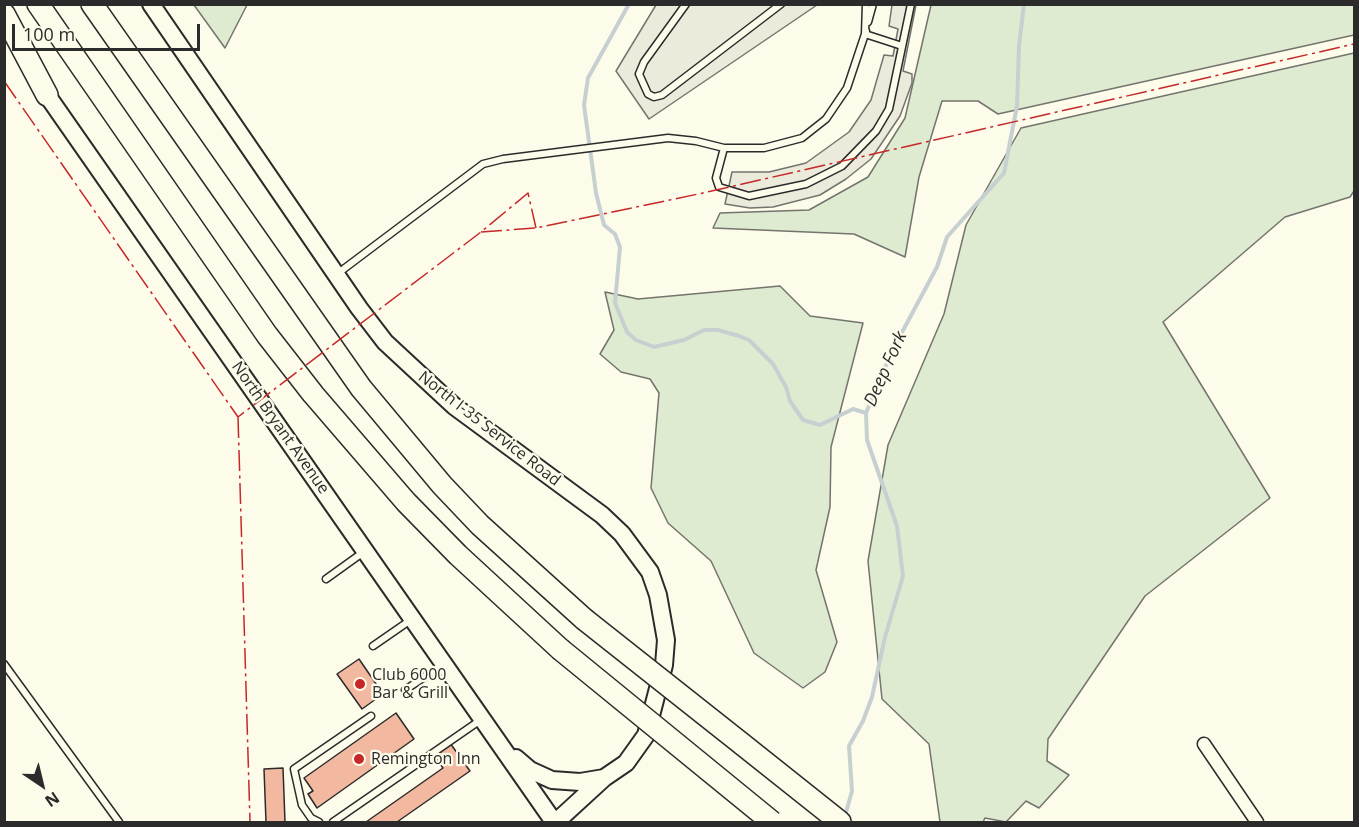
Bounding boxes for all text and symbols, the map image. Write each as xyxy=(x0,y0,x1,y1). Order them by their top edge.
scale bar xyxy=(15,12,202,50)
text: 100 m xyxy=(23,22,75,46)
water label: Deep Fork xyxy=(860,328,912,410)
street label: North Bryant Avenue xyxy=(227,358,333,498)
street label: North I-35 Service Road xyxy=(414,367,564,491)
place label: Club 6000 Bar & Grill xyxy=(372,665,448,703)
marker: Club 6000 Bar & Grill xyxy=(353,677,367,691)
place label: Remington Inn xyxy=(371,749,481,769)
marker: Remington Inn xyxy=(352,752,366,766)
north arrow xyxy=(12,755,72,815)
text: N xyxy=(41,787,64,812)

